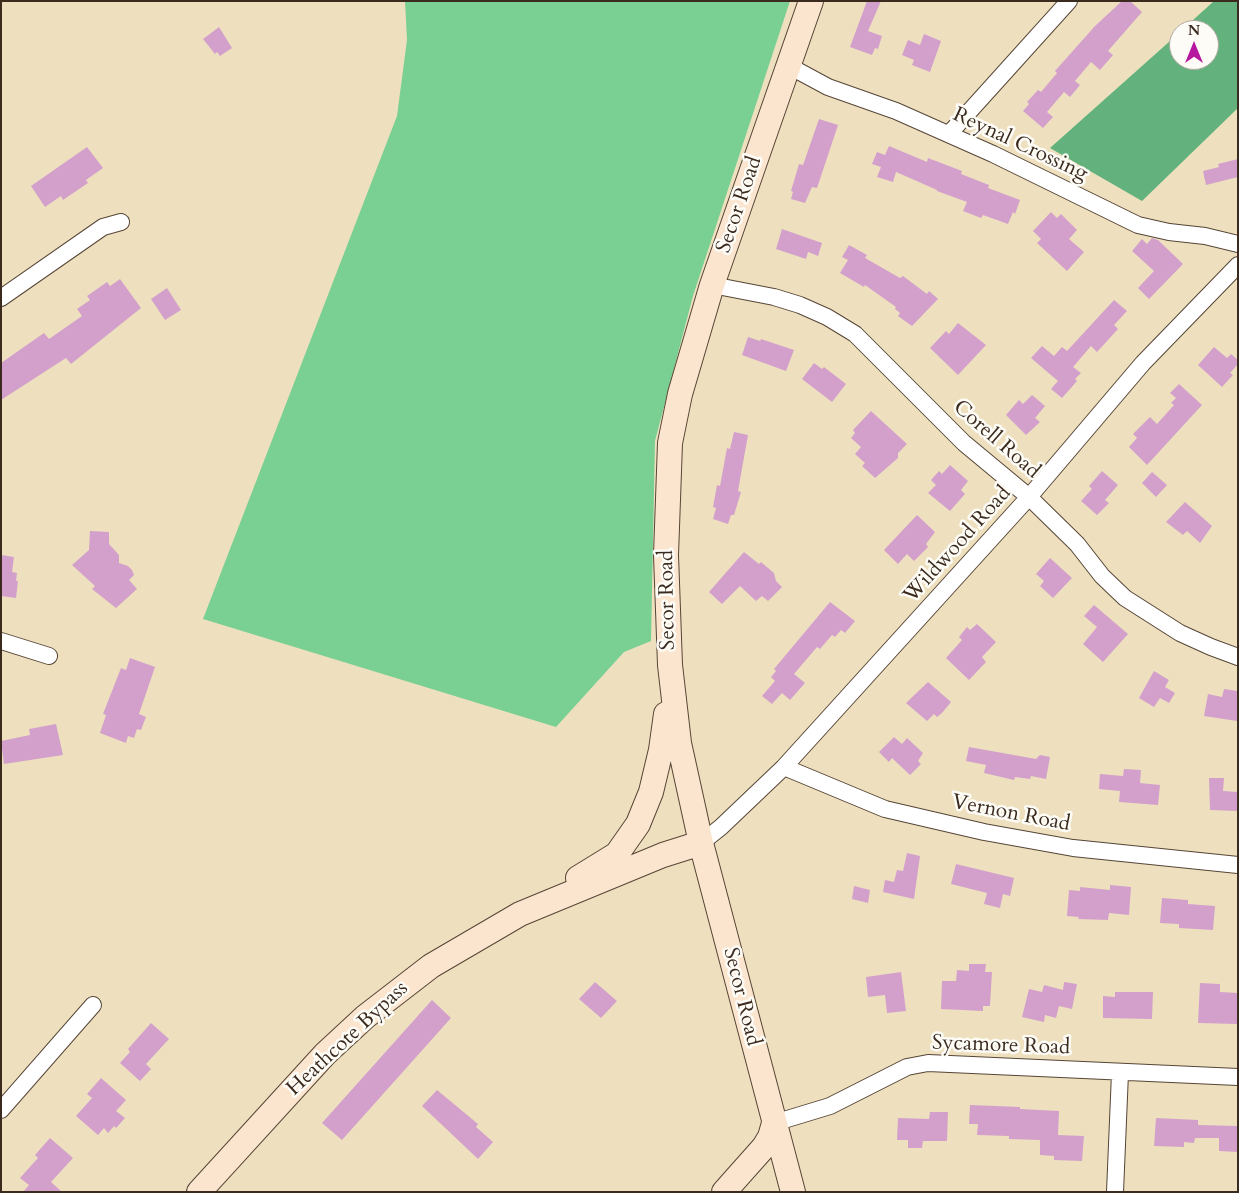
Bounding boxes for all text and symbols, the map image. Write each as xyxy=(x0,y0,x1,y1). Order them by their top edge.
north arrow xyxy=(1169,20,1219,70)
text: N xyxy=(1188,21,1200,40)
street label: Reynal Crossing xyxy=(949,103,1091,187)
street label: Secor Road xyxy=(712,153,768,257)
street label: Corell Road xyxy=(947,395,1045,485)
street label: Wildwood Road xyxy=(899,482,1017,608)
street label: Secor Road xyxy=(655,550,681,650)
street label: Vernon Road xyxy=(950,790,1072,838)
street label: Secor Road xyxy=(717,945,765,1049)
street label: Heathcote Bypass xyxy=(282,976,414,1102)
street label: Sycamore Road xyxy=(931,1031,1071,1061)

